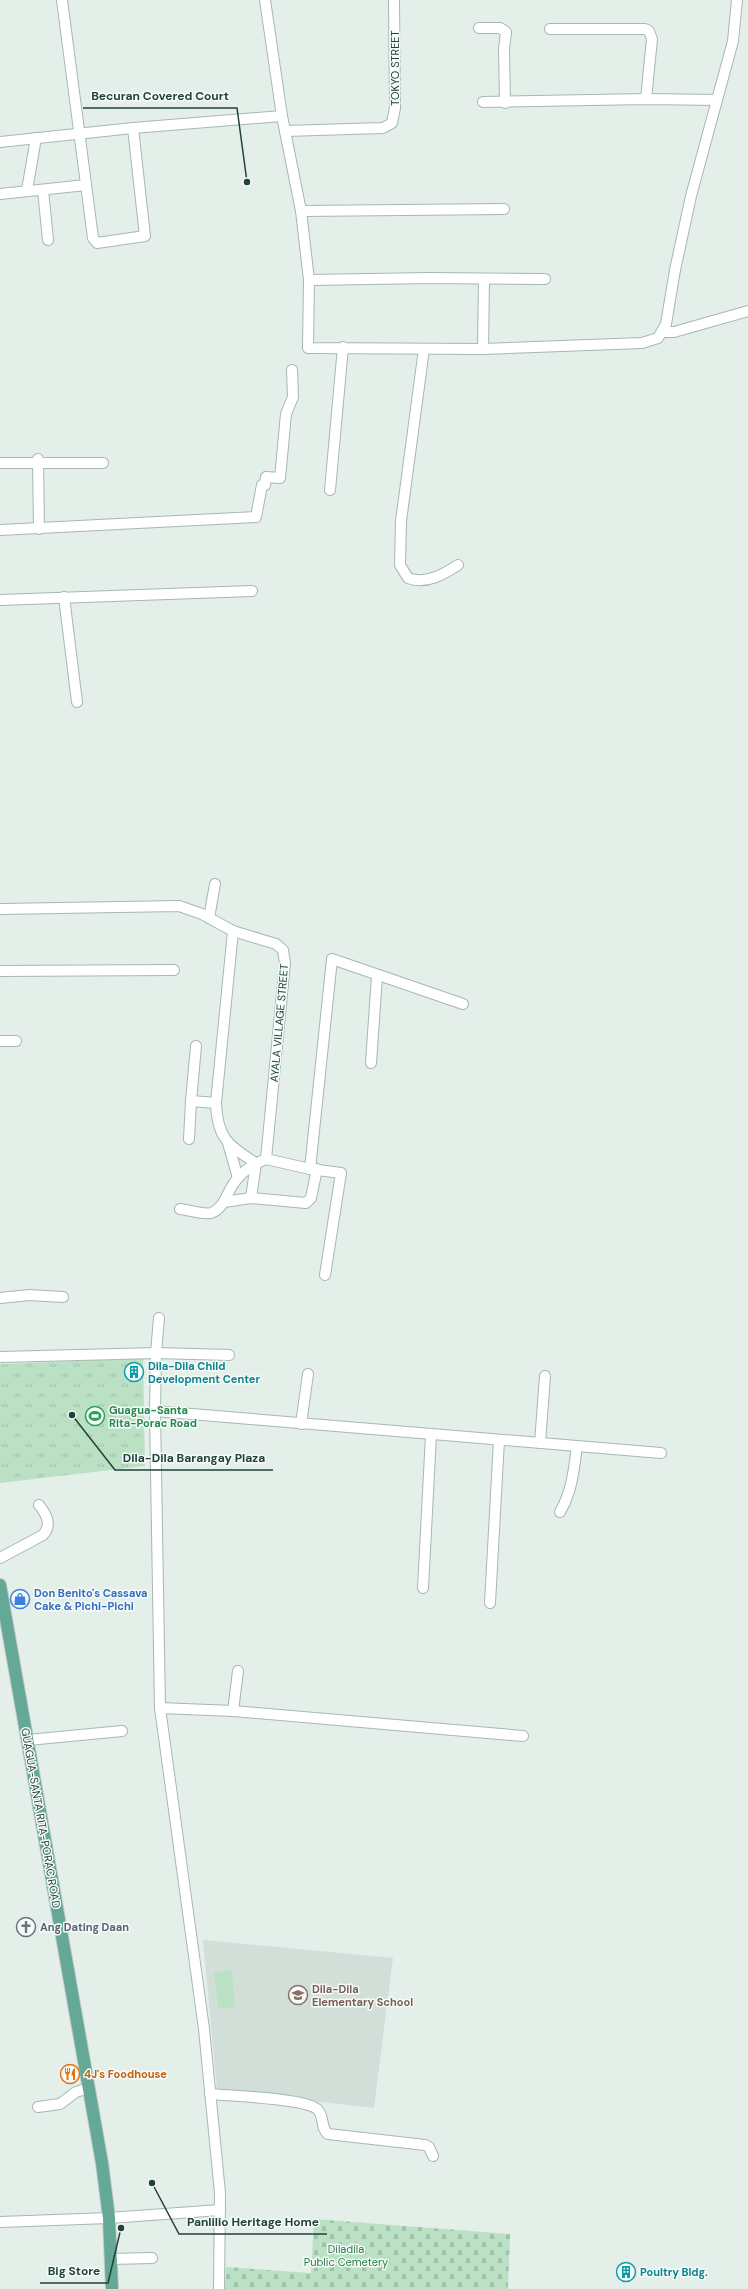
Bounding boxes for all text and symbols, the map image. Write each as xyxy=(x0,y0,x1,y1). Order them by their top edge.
street label: TOKYO STREET xyxy=(388,30,402,106)
callout: Becuran Covered Court xyxy=(83,84,237,108)
text: Becuran Covered Court xyxy=(91,88,229,104)
street label: AYALA VILLAGE STREET xyxy=(267,963,291,1083)
place label: Dila-Dila Child Development Center xyxy=(148,1359,260,1386)
building icon: Dila-Dila Child Development Center xyxy=(123,1361,145,1383)
place label: Guagua-Santa Rita-Porac Road xyxy=(109,1403,197,1430)
sports icon: Guagua-Santa Rita-Porac Road xyxy=(84,1405,106,1427)
callout: Dila-Dila Barangay Plaza xyxy=(115,1446,273,1470)
text: Dila-Dila Barangay Plaza xyxy=(123,1450,265,1466)
place label: Don Benito's Cassava Cake & Pichi-Pichi xyxy=(34,1586,148,1613)
shop icon: Don Benito's Cassava Cake & Pichi-Pichi xyxy=(9,1588,31,1610)
street label: GUAGUA-SANTA RITA-PORAC ROAD xyxy=(18,1727,64,1910)
church icon: Ang Dating Daan xyxy=(15,1916,37,1938)
place label: Ang Dating Daan xyxy=(40,1920,129,1934)
place label: Dila-Dila Elementary School xyxy=(312,1982,413,2009)
school or university icon: Dila-Dila Elementary School xyxy=(287,1984,309,2006)
restaurant icon: 4J's Foodhouse xyxy=(59,2063,81,2085)
place label: 4J's Foodhouse xyxy=(84,2067,167,2081)
callout: Panlilio Heritage Home xyxy=(179,2210,327,2234)
text: Panlilio Heritage Home xyxy=(187,2214,319,2230)
park label: Diladila Public Cemetery xyxy=(304,2242,388,2269)
callout: Big Store xyxy=(40,2259,108,2283)
building icon: Poultry Bldg. xyxy=(615,2261,637,2283)
text: Big Store xyxy=(48,2263,100,2279)
place label: Poultry Bldg. xyxy=(640,2265,708,2279)

